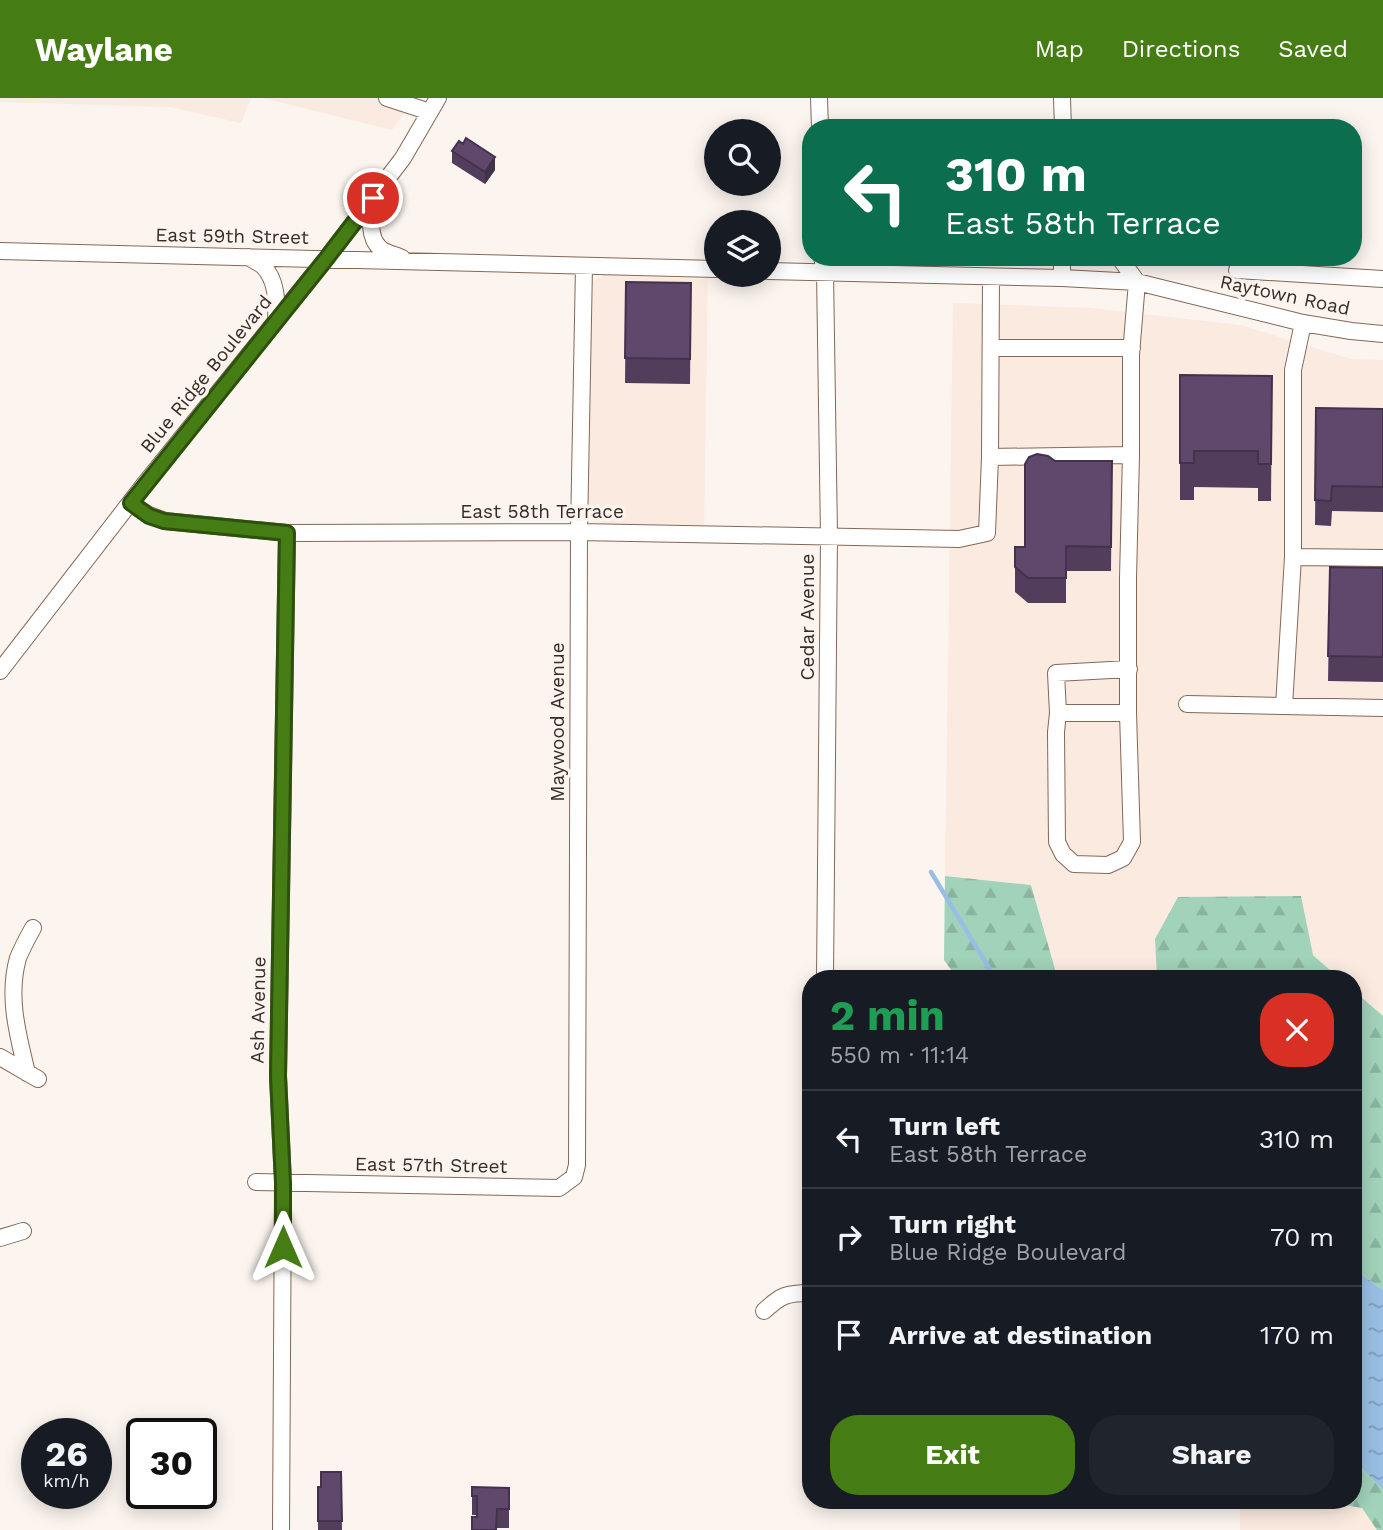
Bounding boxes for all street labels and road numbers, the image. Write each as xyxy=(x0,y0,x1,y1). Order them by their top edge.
street label: East 59th Street xyxy=(155,223,309,249)
street label: Raytown Road xyxy=(1218,270,1352,320)
street label: Blue Ridge Boulevard xyxy=(135,291,277,457)
street label: East 58th Terrace xyxy=(460,500,624,523)
street label: Cedar Avenue xyxy=(796,554,819,680)
street label: Maywood Avenue xyxy=(546,642,569,802)
street label: Ash Avenue xyxy=(246,956,270,1064)
street label: East 57th Street xyxy=(355,1152,507,1178)

